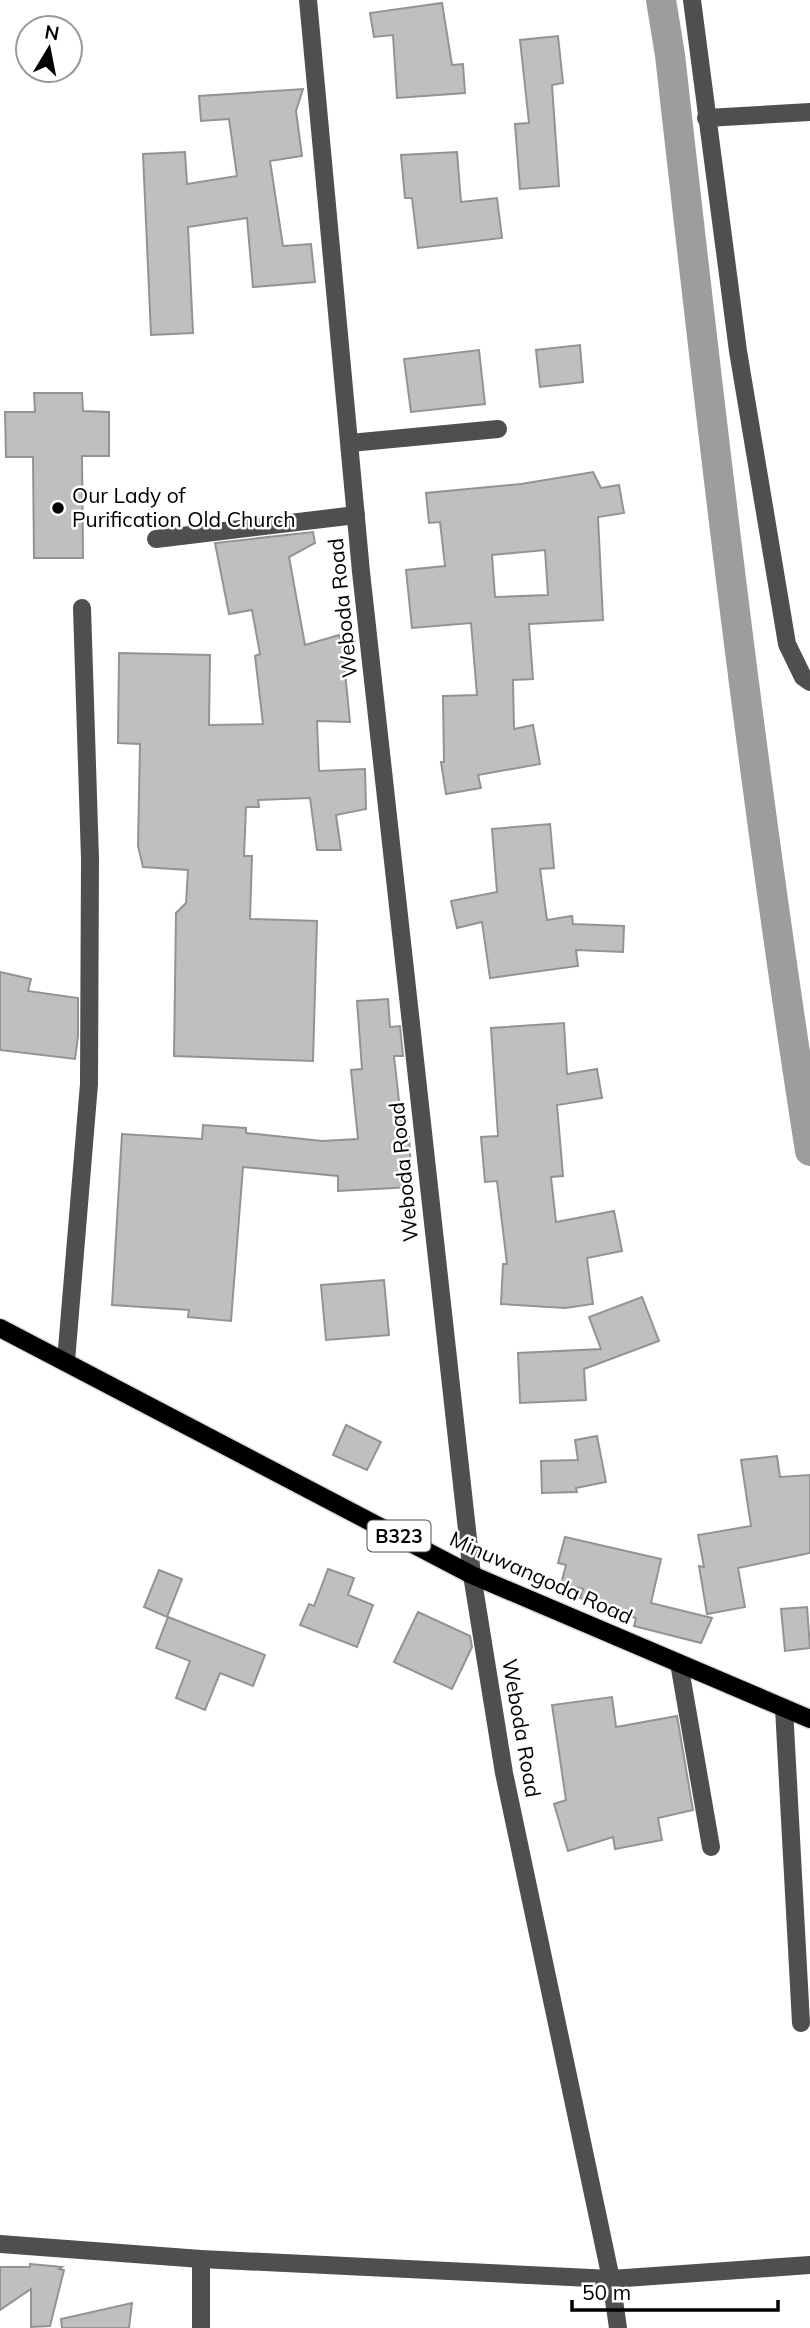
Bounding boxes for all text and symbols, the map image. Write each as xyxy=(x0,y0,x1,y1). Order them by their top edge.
north arrow xyxy=(14,14,84,84)
text: N xyxy=(43,19,61,45)
place label: Our Lady of Purification Old Church xyxy=(72,482,296,532)
marker: Our Lady of Purification Old Church xyxy=(50,500,66,516)
street label: Weboda Road xyxy=(322,537,362,679)
street label: Weboda Road xyxy=(383,1101,423,1243)
road number: B323 xyxy=(368,1520,430,1552)
street label: Minuwangoda Road xyxy=(446,1525,637,1629)
street label: Weboda Road xyxy=(497,1656,547,1799)
scale bar xyxy=(572,2268,778,2312)
text: 50 m xyxy=(582,2279,631,2305)

